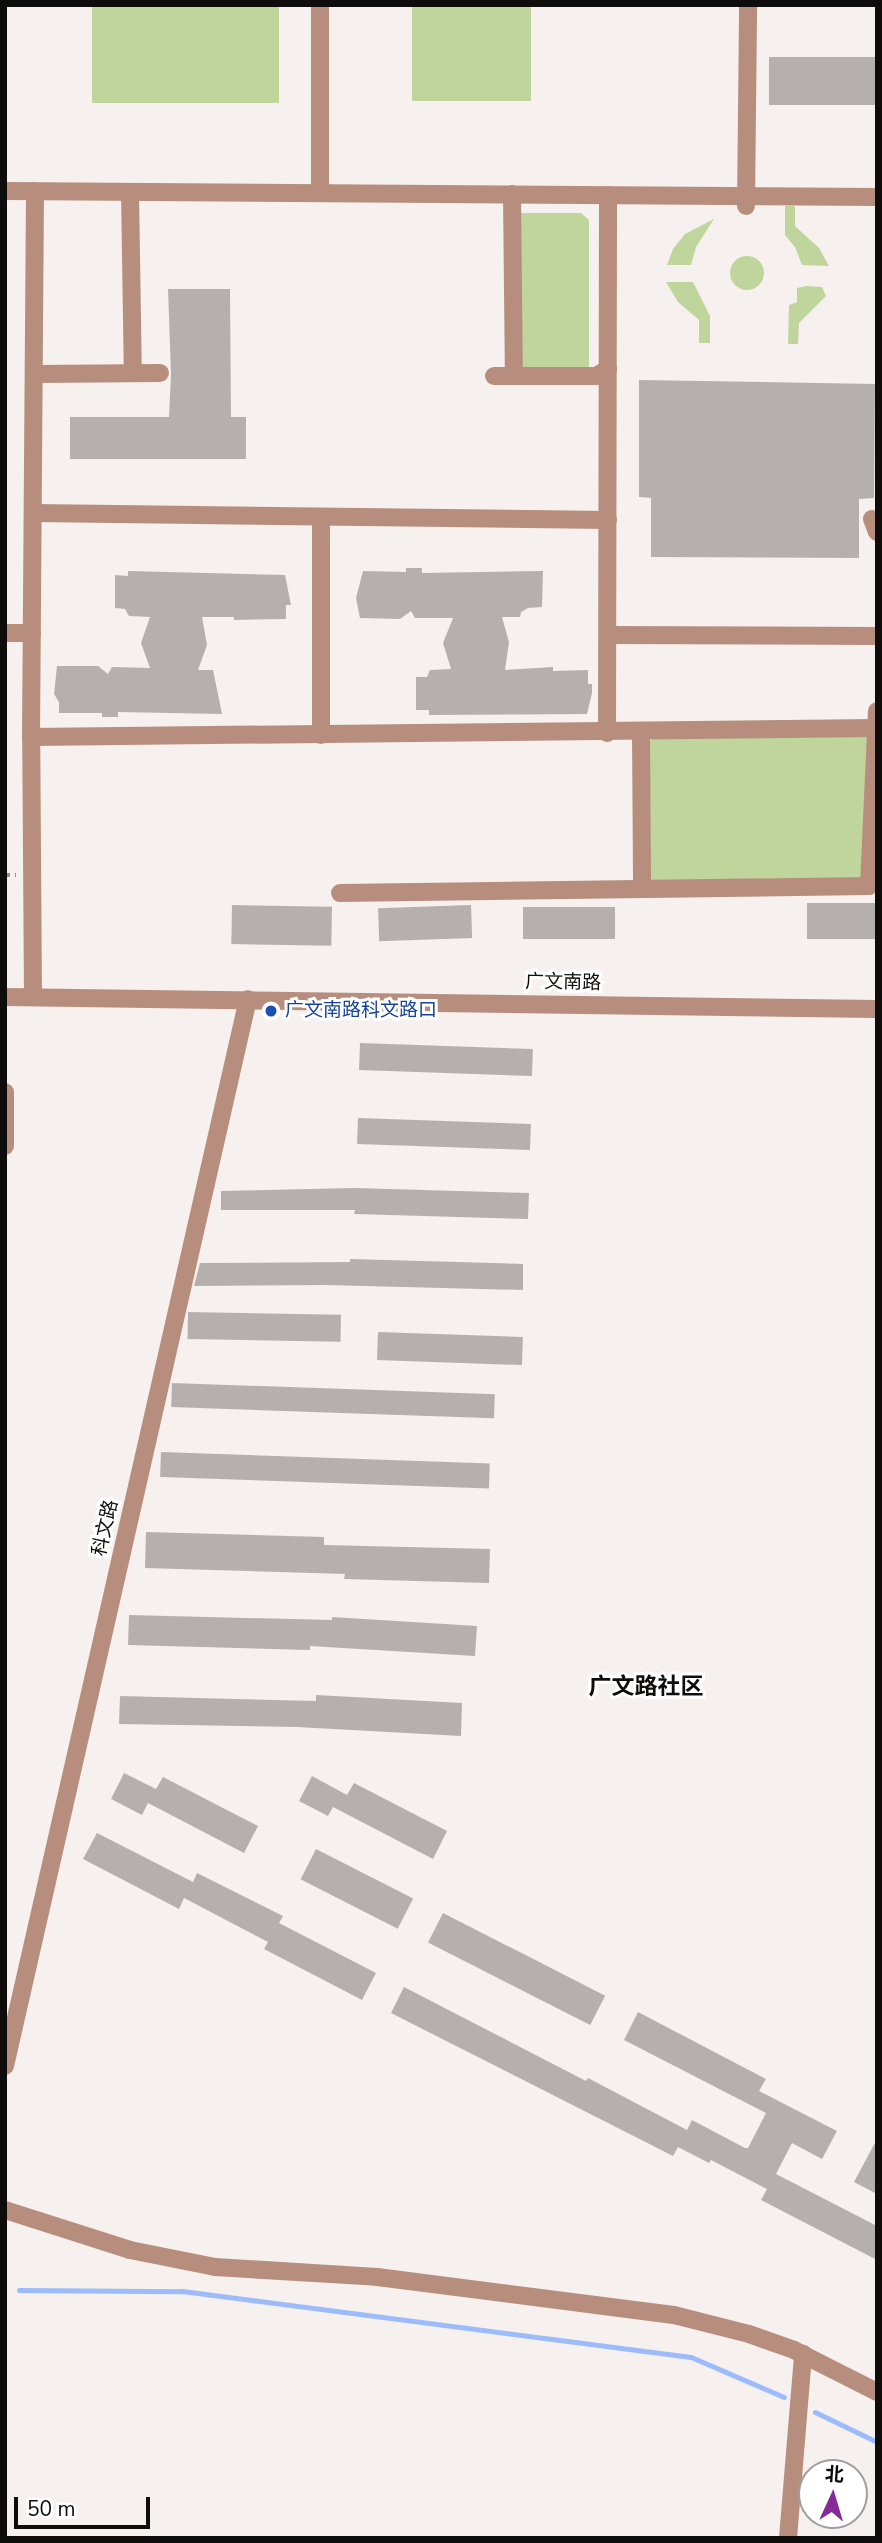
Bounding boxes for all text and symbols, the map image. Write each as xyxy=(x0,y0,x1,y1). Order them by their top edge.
street label: 广文南路 xyxy=(525,971,601,995)
place label: 广文南路科文路口 xyxy=(285,1000,437,1022)
marker: 广文南路科文路口 xyxy=(263,1003,279,1019)
street label: 科文路 xyxy=(88,1498,124,1558)
district label: 广文路社区 xyxy=(589,1673,703,1701)
north arrow xyxy=(798,2459,868,2529)
text: 北 xyxy=(824,2461,845,2489)
scale bar xyxy=(18,2484,154,2528)
text: 50 m xyxy=(27,2495,76,2523)

